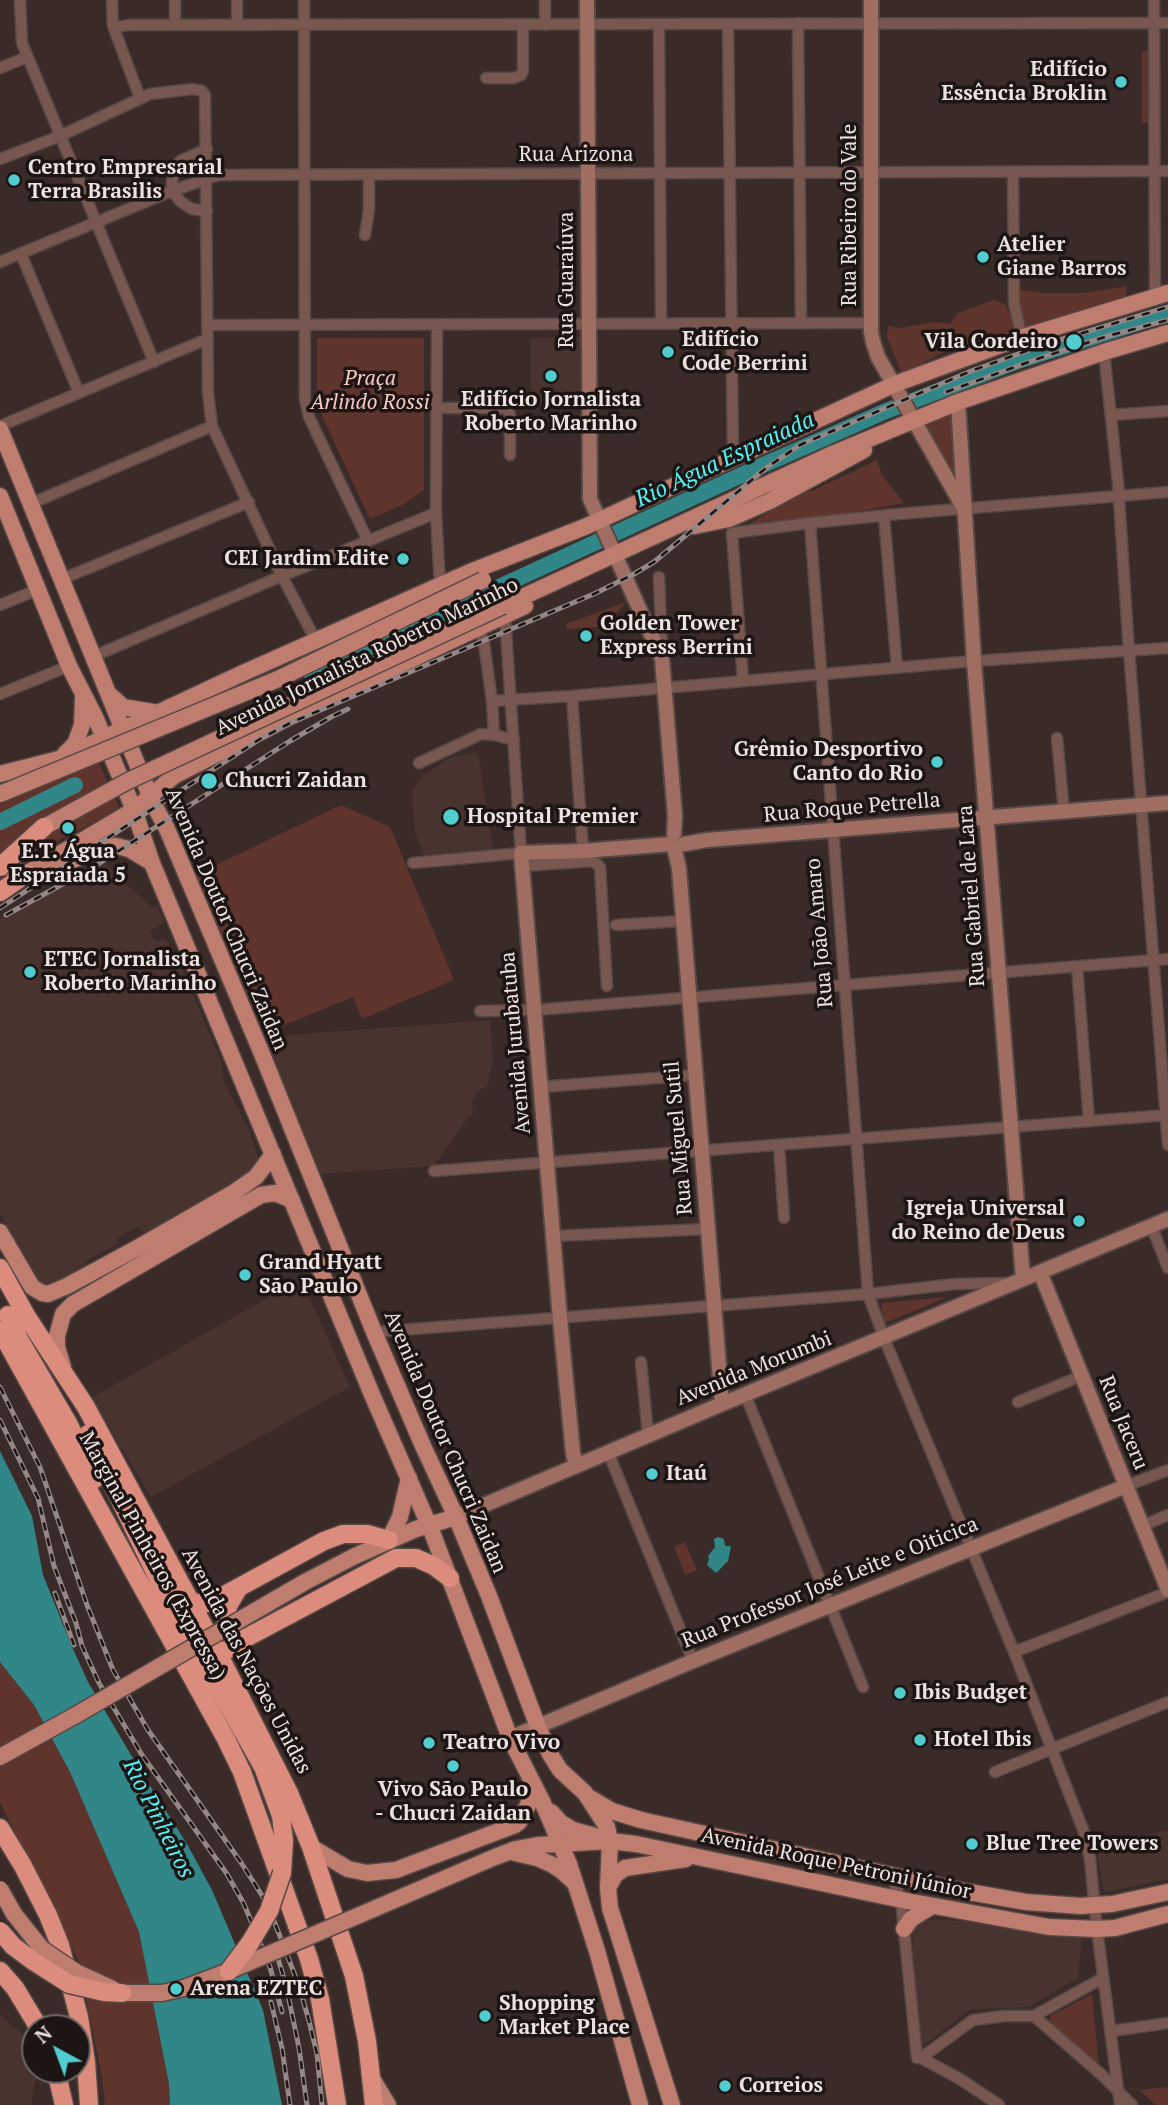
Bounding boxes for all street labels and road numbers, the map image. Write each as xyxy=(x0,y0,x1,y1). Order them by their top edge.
street label: Rua Ribeiro do Vale xyxy=(837,124,863,306)
street label: Rua Arizona xyxy=(519,142,633,168)
street label: Rua Guaraíuva xyxy=(554,212,580,348)
street label: Avenida Jornalista Roberto Marinho xyxy=(211,573,523,741)
street label: Avenida Doutor Chucri Zaidan xyxy=(159,784,293,1054)
street label: Rua Roque Petrella xyxy=(763,788,941,828)
street label: Rua Gabriel de Lara xyxy=(953,804,991,988)
street label: Rua João Amaro xyxy=(801,857,839,1009)
street label: Avenida Jurubatuba xyxy=(495,951,537,1135)
street label: Rua Miguel Sutil xyxy=(660,1060,698,1216)
street label: Avenida Doutor Chucri Zaidan xyxy=(378,1307,512,1577)
street label: Avenida Morumbi xyxy=(672,1326,836,1412)
street label: Rua Jaceru xyxy=(1093,1372,1153,1474)
street label: Marginal Pinheiros (Expressa) xyxy=(73,1427,231,1685)
street label: Rua Professor José Leite e Oiticica xyxy=(678,1512,982,1654)
street label: Avenida das Nações Unidas xyxy=(176,1544,316,1778)
street label: Avenida Roque Petroni Júnior xyxy=(699,1823,973,1905)

